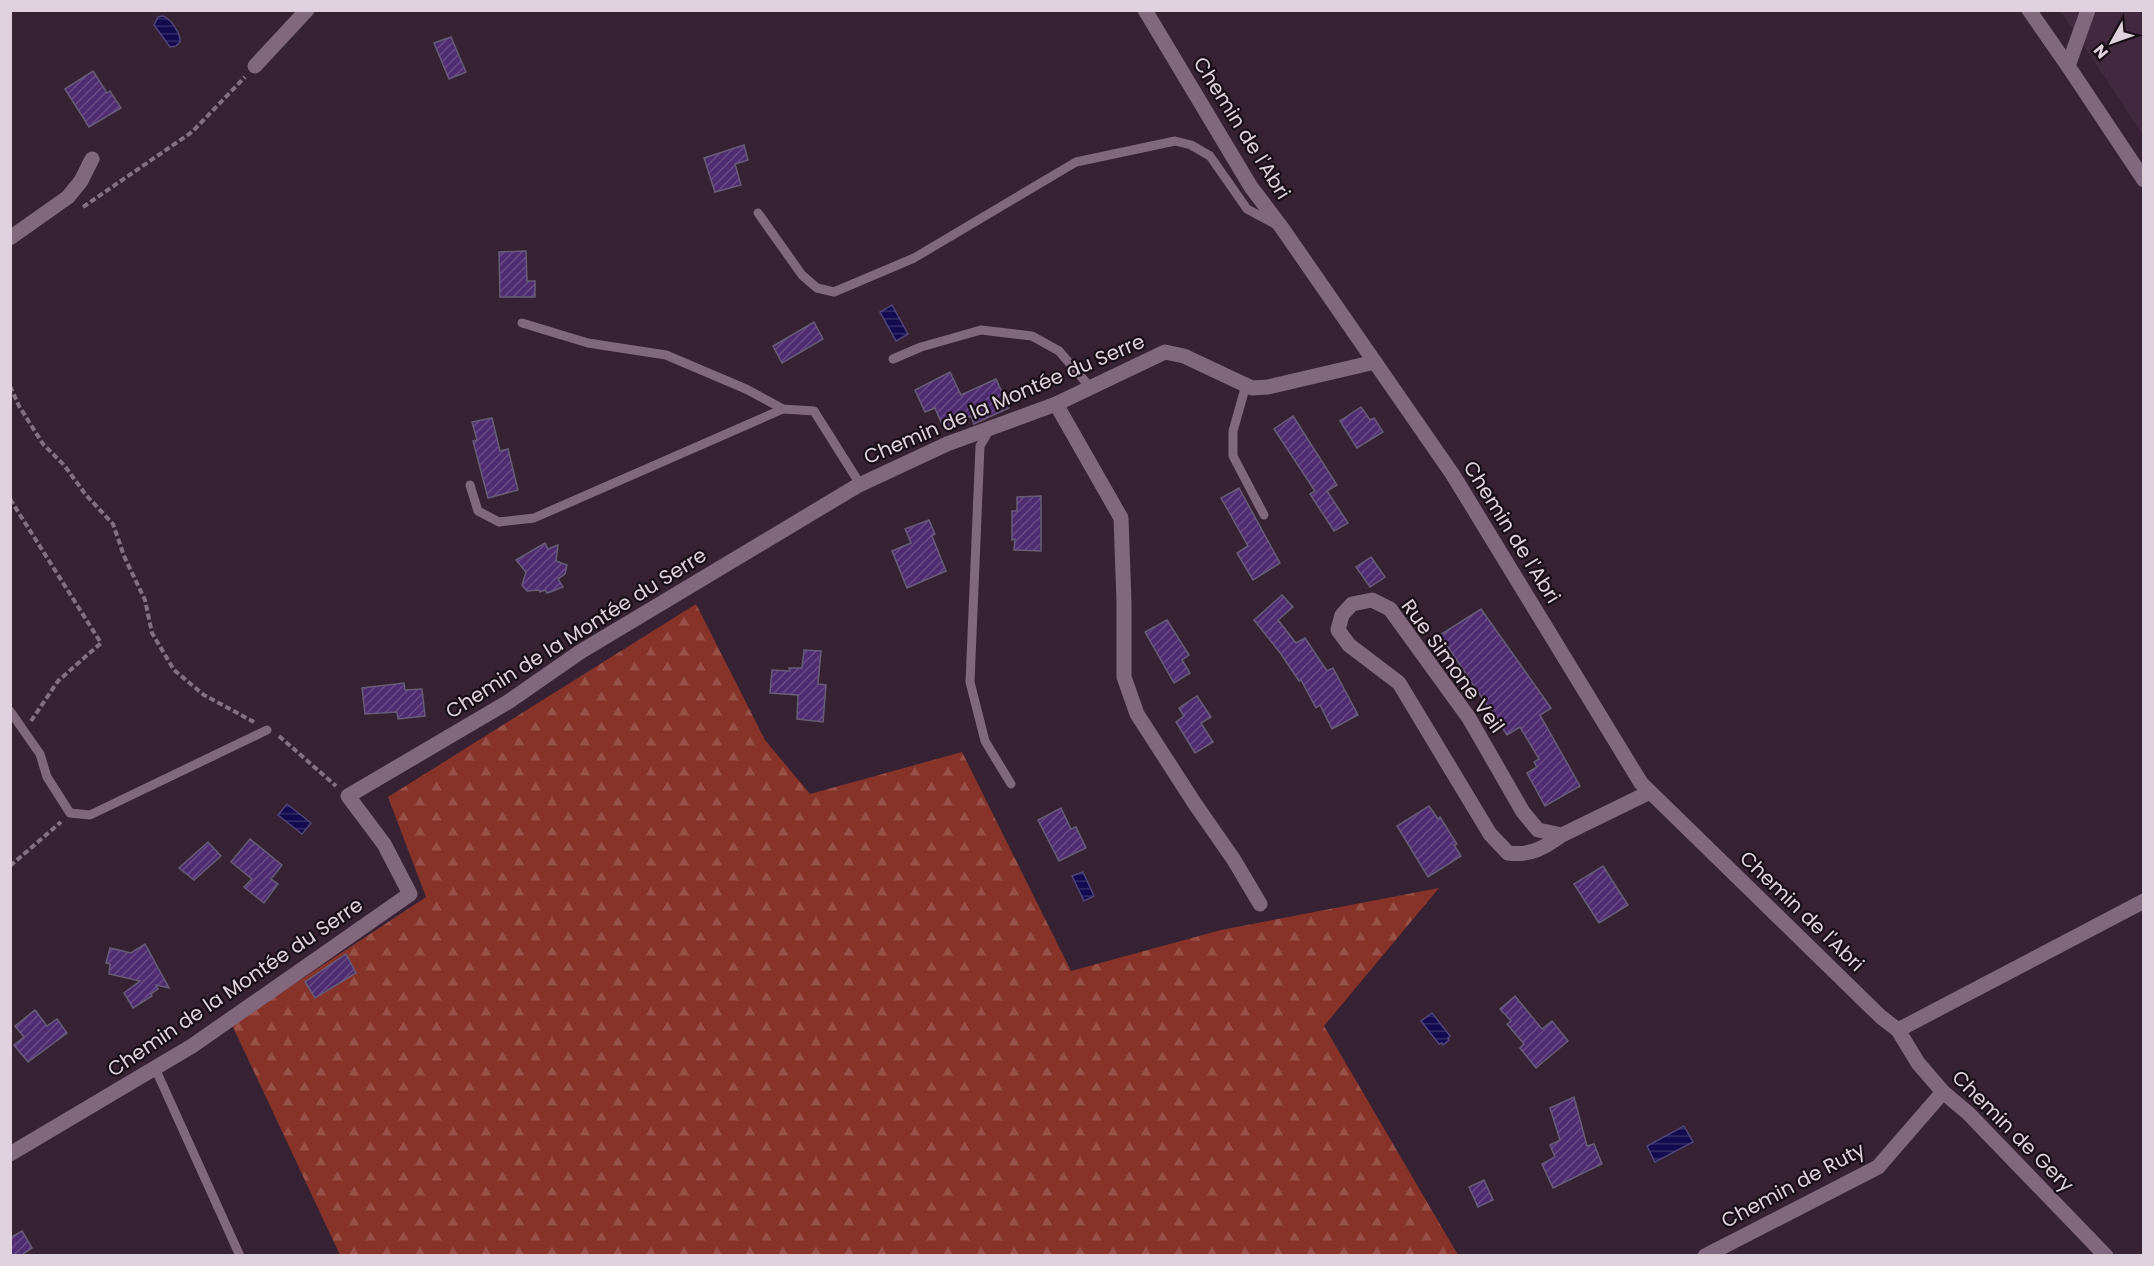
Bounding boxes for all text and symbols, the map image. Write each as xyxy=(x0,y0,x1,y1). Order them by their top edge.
north arrow xyxy=(2082,12,2142,72)
text: N xyxy=(2088,39,2114,63)
street label: Chemin de l'Abri xyxy=(1187,51,1297,205)
street label: Chemin de la Montée du Serre xyxy=(859,327,1149,471)
street label: Chemin de l'Abri xyxy=(1457,455,1567,609)
street label: Chemin de la Montée du Serre xyxy=(440,541,712,725)
street label: Rue Simone Veil xyxy=(1395,593,1511,739)
street label: Chemin de l'Abri xyxy=(1734,844,1870,978)
street label: Chemin de la Montée du Serre xyxy=(102,891,368,1083)
street label: Chemin de Gery xyxy=(1946,1064,2080,1198)
street label: Chemin de Ruty xyxy=(1716,1135,1870,1235)

